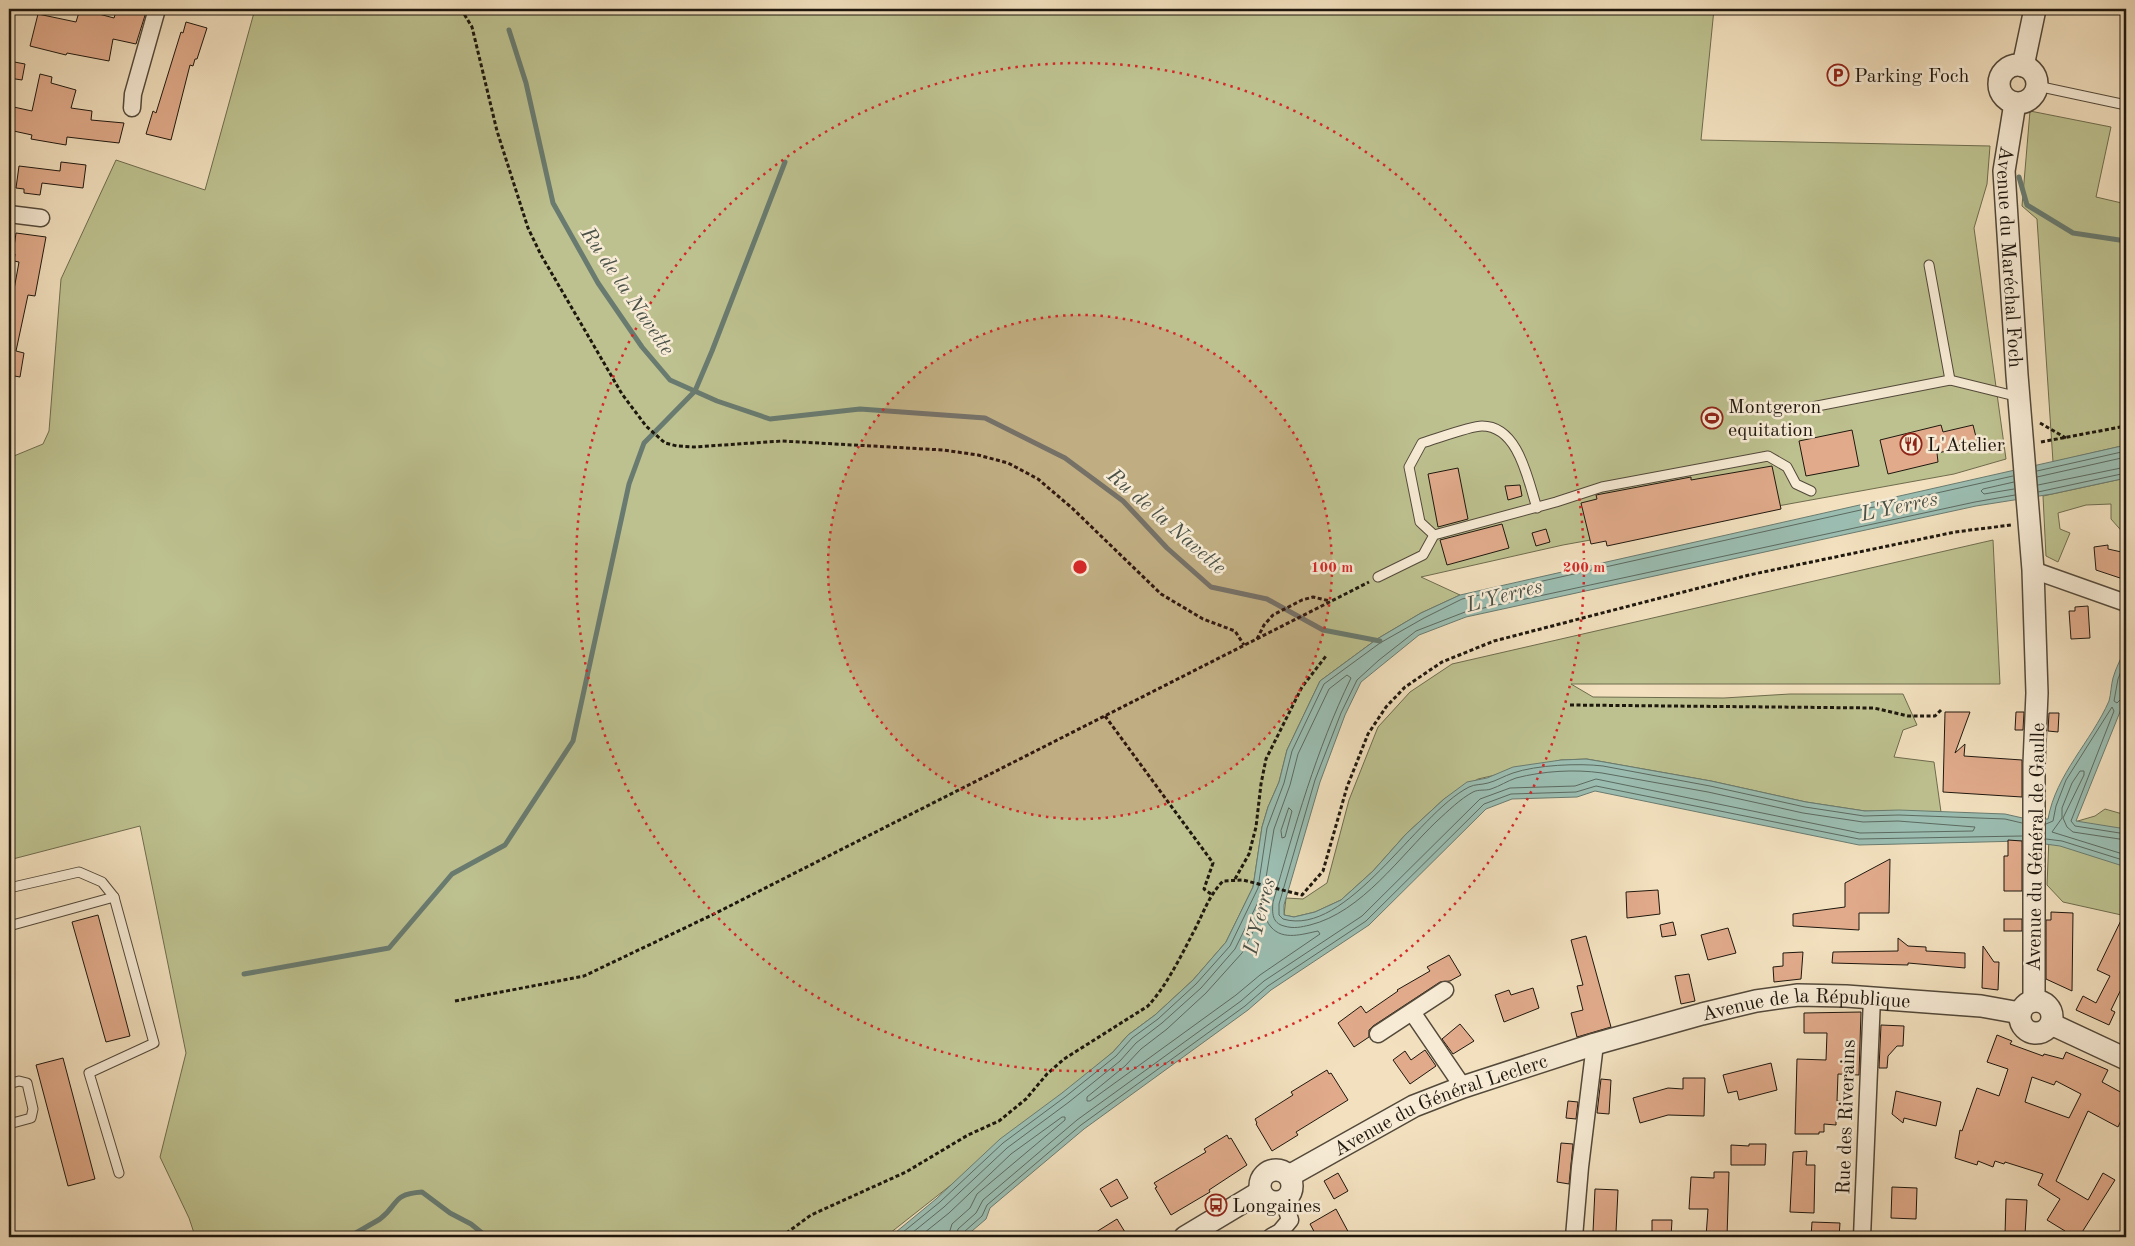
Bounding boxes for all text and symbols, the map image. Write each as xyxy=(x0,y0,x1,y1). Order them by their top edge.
parking icon: Parking Foch xyxy=(1826,63,1850,87)
place label: Parking Foch xyxy=(1854,67,1970,87)
street label: Avenue du Maréchal Foch xyxy=(1992,144,2025,369)
water label: Ru de la Navette xyxy=(576,223,677,360)
place label: Montgeron equitation xyxy=(1728,398,1822,441)
sports icon: Montgeron equitation xyxy=(1700,406,1724,430)
restaurant icon: L'Atelier xyxy=(1899,432,1923,456)
place label: L'Atelier xyxy=(1927,436,2005,456)
water label: Ru de la Navette xyxy=(1102,464,1229,579)
water label: L'Yerres xyxy=(1858,489,1940,526)
centre of rings xyxy=(1071,558,1089,576)
text: 100 m xyxy=(1311,561,1353,576)
text: 200 m xyxy=(1563,561,1605,576)
water label: L'Yerres xyxy=(1463,576,1545,617)
street label: Avenue du Général de Gaulle xyxy=(2025,723,2049,972)
water label: L'Yerres xyxy=(1241,876,1280,958)
street label: Avenue de la République xyxy=(1700,987,1911,1026)
street label: Rue des Riverains xyxy=(1834,1039,1860,1195)
street label: Avenue du Général Leclerc xyxy=(1331,1052,1551,1161)
bus stop icon: Longaines xyxy=(1204,1193,1228,1217)
place label: Longaines xyxy=(1232,1197,1321,1217)

